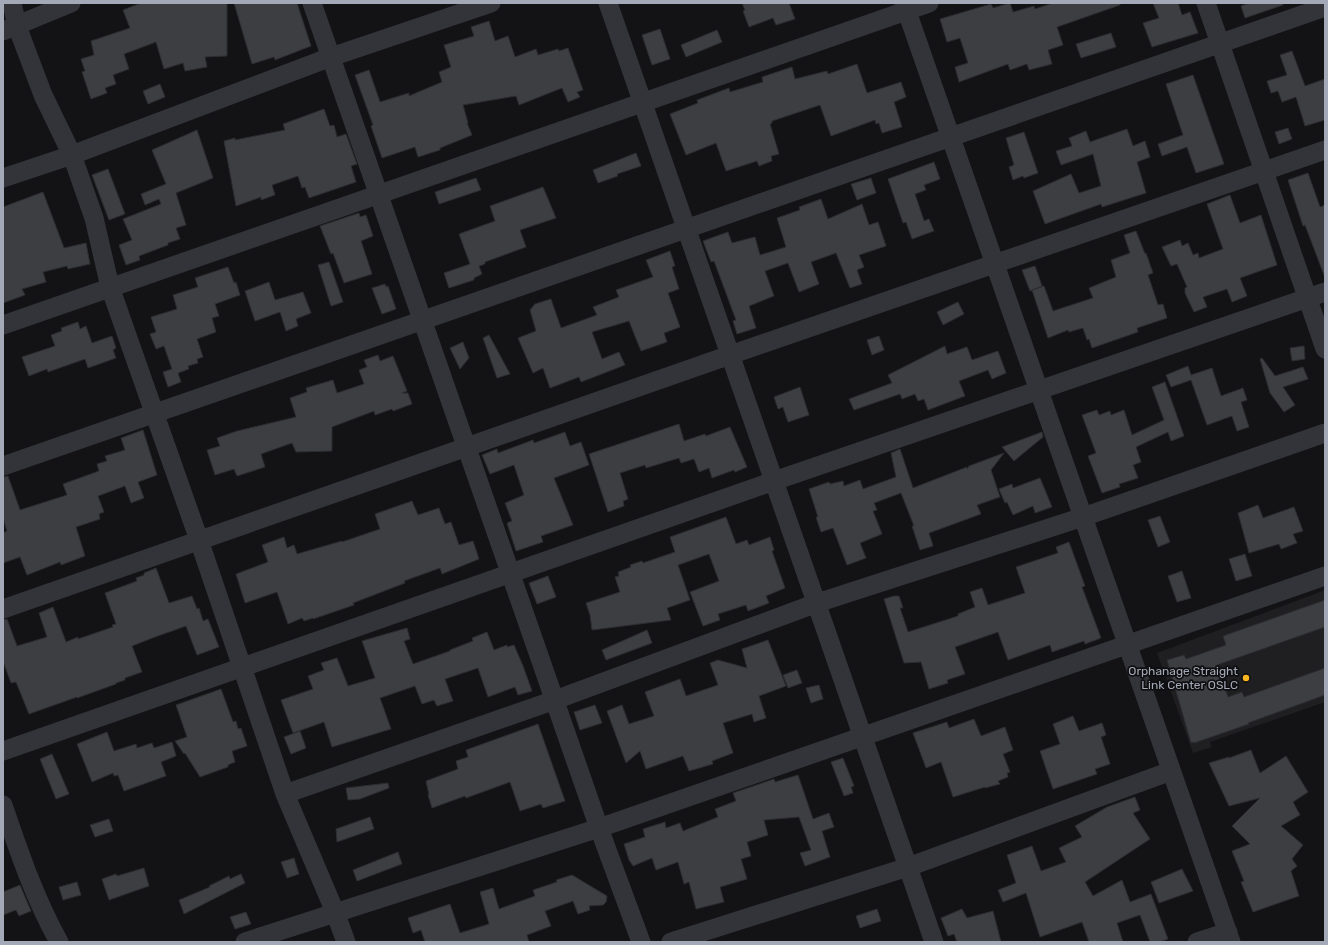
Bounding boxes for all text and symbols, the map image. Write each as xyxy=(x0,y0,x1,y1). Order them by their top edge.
place label: Orphanage Straight Link Center OSLC xyxy=(1128,664,1238,692)
marker: Orphanage Straight Link Center OSLC xyxy=(1241,673,1251,683)

